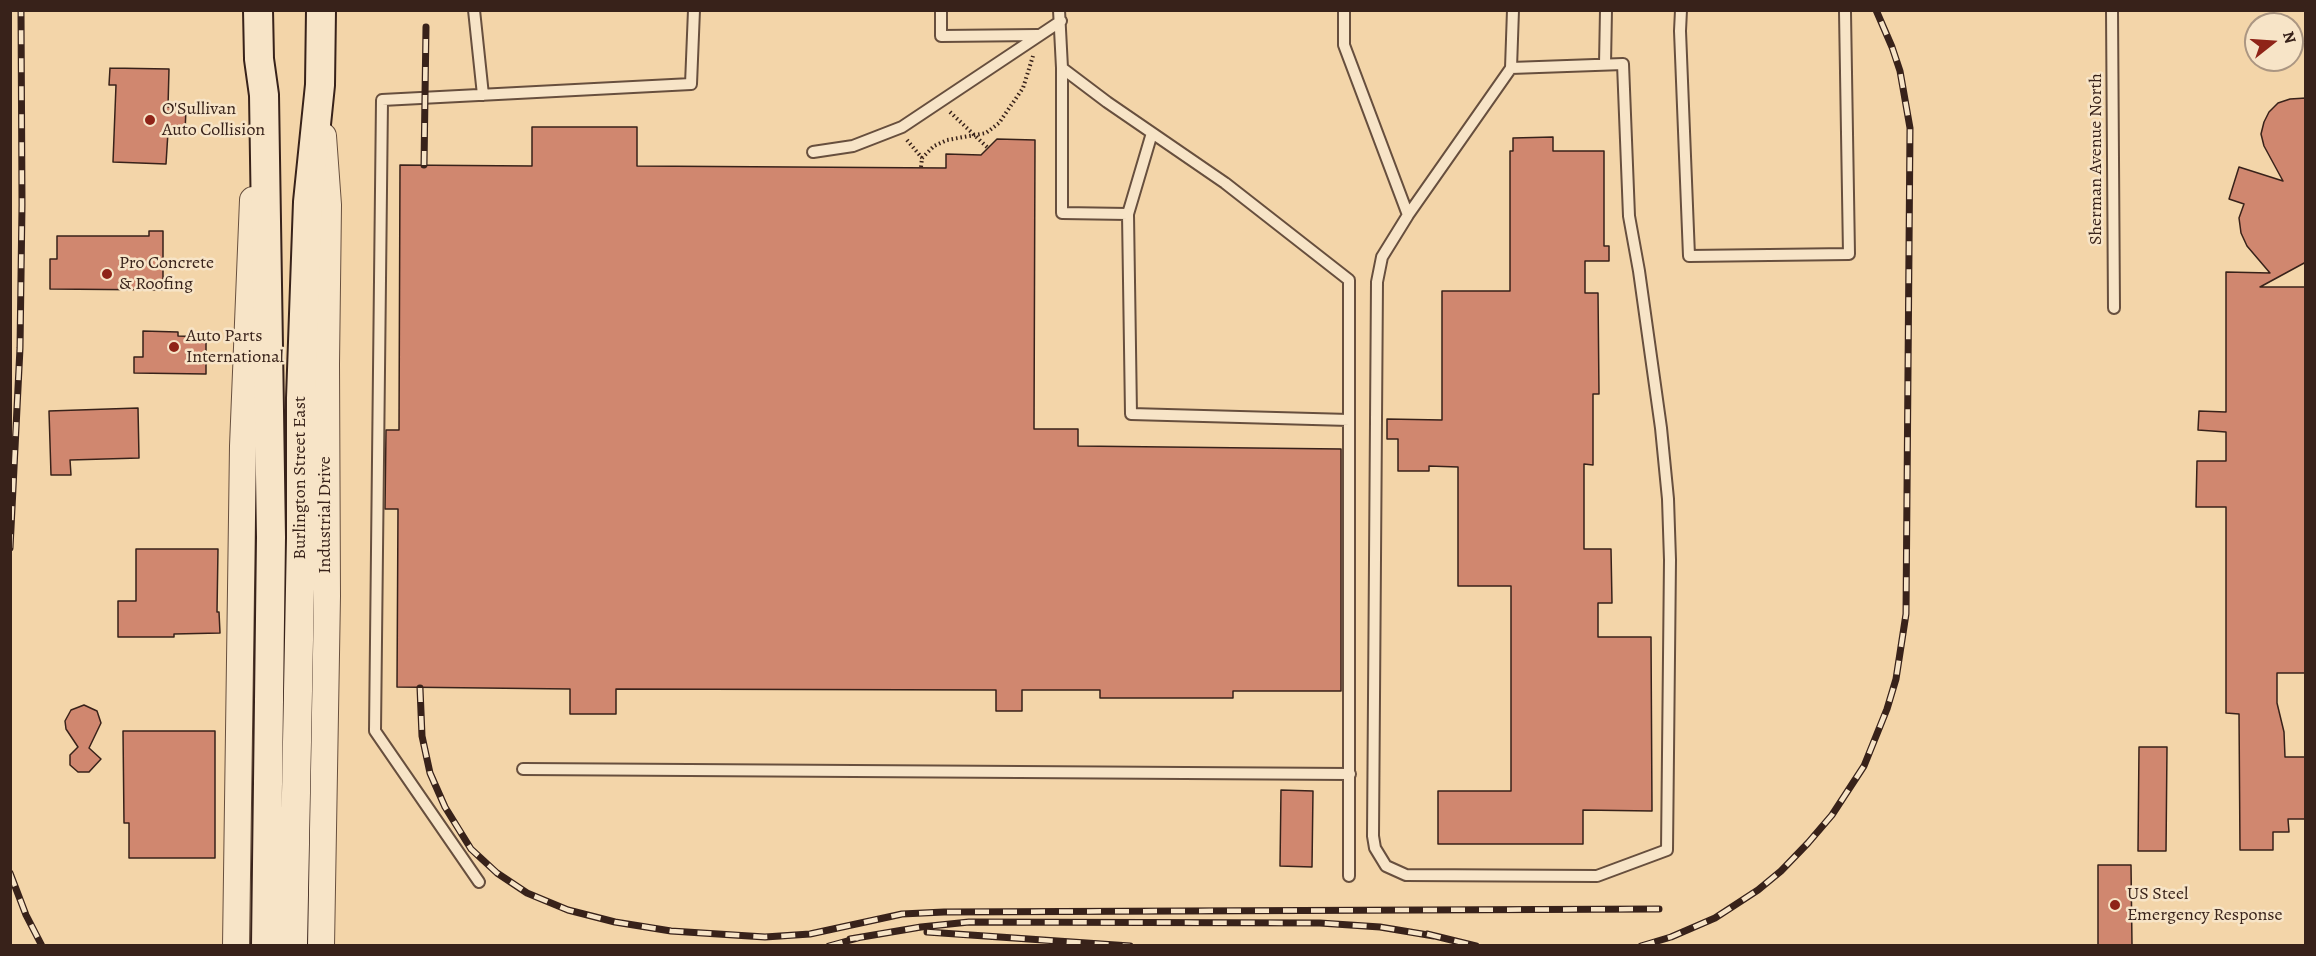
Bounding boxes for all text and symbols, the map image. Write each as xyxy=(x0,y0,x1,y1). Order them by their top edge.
north arrow xyxy=(2244,12,2304,72)
text: N xyxy=(2277,29,2302,46)
street label: Sherman Avenue North xyxy=(2086,73,2108,245)
place label: O'Sullivan Auto Collision xyxy=(162,99,265,142)
marker: O'Sullivan Auto Collision xyxy=(143,113,157,127)
place label: Pro Concrete & Roofing xyxy=(119,253,214,296)
marker: Pro Concrete & Roofing xyxy=(100,267,114,281)
place label: Auto Parts International xyxy=(186,326,284,368)
marker: Auto Parts International xyxy=(167,340,181,354)
street label: Burlington Street East xyxy=(290,396,312,560)
street label: Industrial Drive xyxy=(315,456,337,574)
place label: US Steel Emergency Response xyxy=(2127,884,2283,926)
marker: US Steel Emergency Response xyxy=(2108,898,2122,912)

